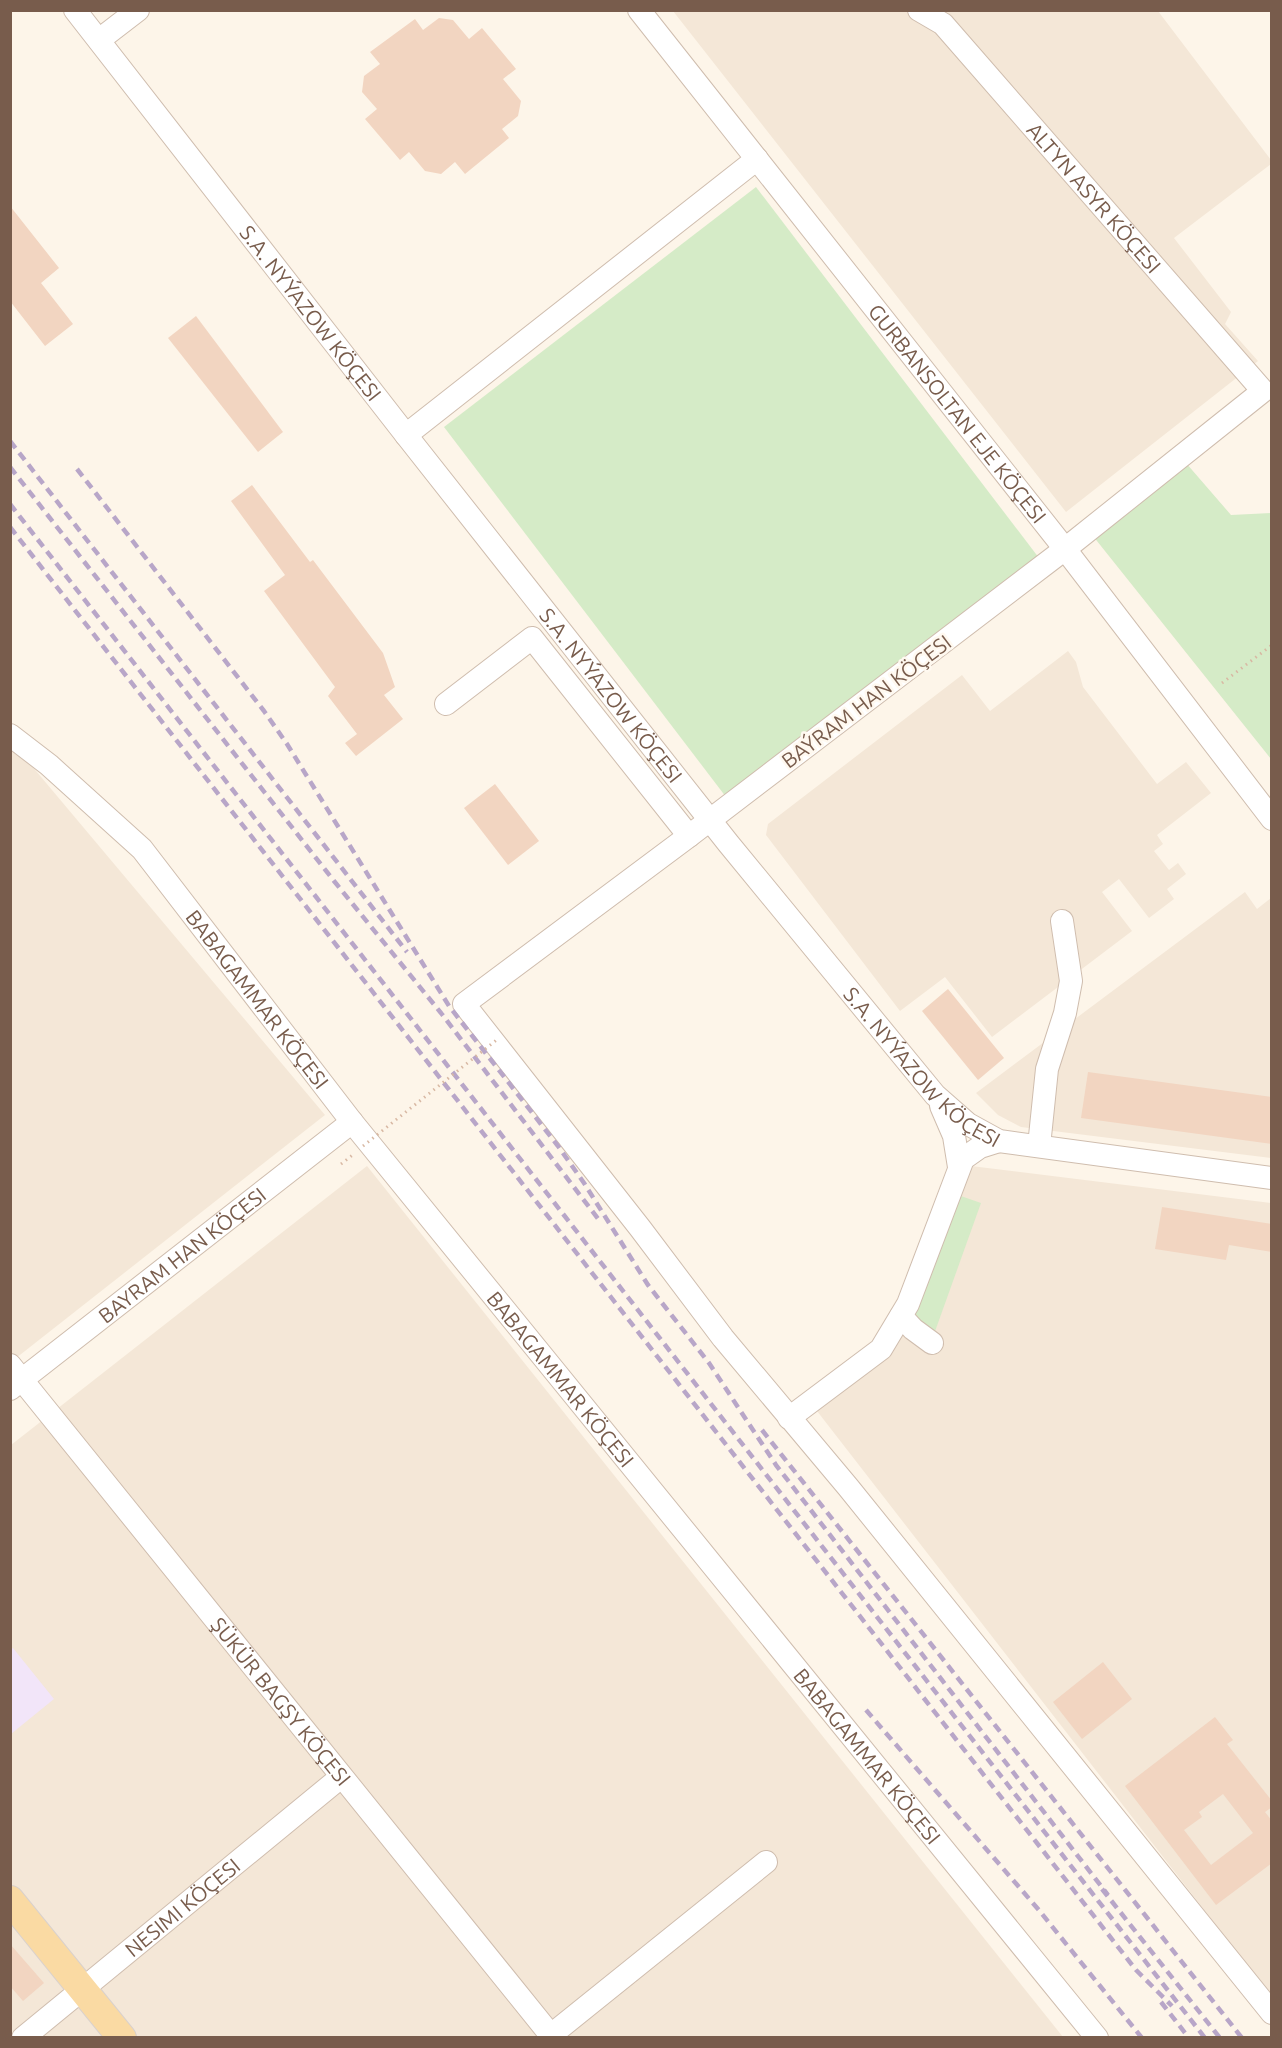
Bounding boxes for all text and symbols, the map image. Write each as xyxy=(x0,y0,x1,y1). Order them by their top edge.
street label: ALTYN ASYR KÖÇESI xyxy=(1022,118,1166,277)
street label: S.A. NYÝAZOW KÖÇESI xyxy=(235,221,387,405)
street label: GURBANSOLTAN EJE KÖÇESI xyxy=(864,299,1051,527)
street label: S.A. NYÝAZOW KÖÇESI xyxy=(535,603,687,787)
street label: BAÝRAM HAN KÖÇESI xyxy=(777,630,955,772)
street label: BABAGAMMAR KÖÇESI xyxy=(181,905,334,1093)
street label: S.A. NYÝAZOW KÖÇESI xyxy=(839,982,1005,1151)
street label: BAYRAM HAN KÖÇESI xyxy=(93,1182,270,1328)
street label: BABAGAMMAR KÖÇESI xyxy=(482,1286,639,1471)
street label: ŞÜKÜR BAGŞY KÖÇESI xyxy=(206,1612,356,1790)
street label: BABAGAMMAR KÖÇESI xyxy=(789,1663,946,1848)
street label: NESIMI KÖÇESI xyxy=(120,1853,244,1961)

